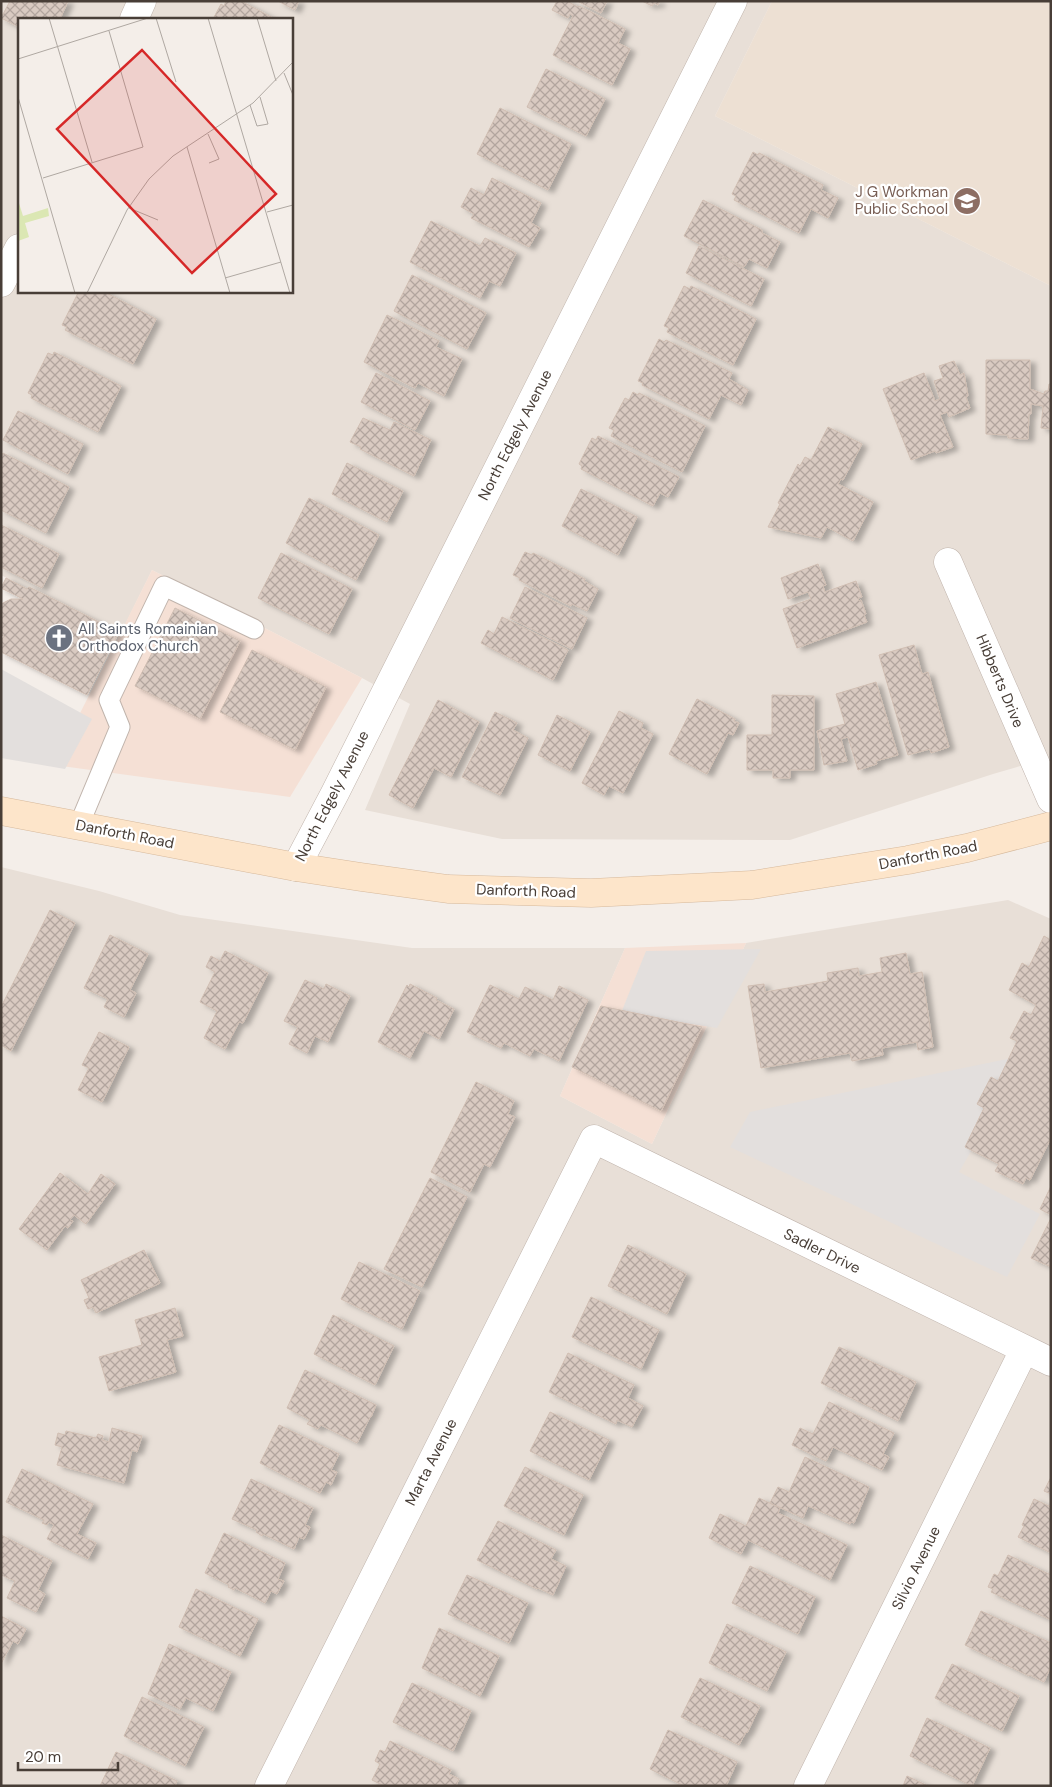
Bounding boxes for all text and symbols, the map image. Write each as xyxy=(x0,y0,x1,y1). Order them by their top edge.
inset map xyxy=(18,18,292,292)
place label: J G Workman Public School xyxy=(855,182,948,219)
school or university icon: J G Workman Public School xyxy=(952,186,982,216)
street label: North Edgely Avenue xyxy=(473,366,557,504)
place label: All Saints Romainian Orthodox Church xyxy=(78,619,217,656)
church icon: All Saints Romainian Orthodox Church xyxy=(44,623,74,653)
street label: Hibberts Drive xyxy=(971,631,1029,731)
street label: North Edgely Avenue xyxy=(290,727,374,865)
street label: Danforth Road xyxy=(74,815,176,853)
street label: Danforth Road xyxy=(877,836,979,874)
street label: Danforth Road xyxy=(476,879,576,903)
street label: Sadler Drive xyxy=(780,1224,864,1278)
street label: Marta Avenue xyxy=(400,1415,462,1509)
street label: Silvio Avenue xyxy=(887,1523,945,1613)
scale bar xyxy=(18,1740,118,1772)
text: 20 m xyxy=(25,1747,61,1767)

